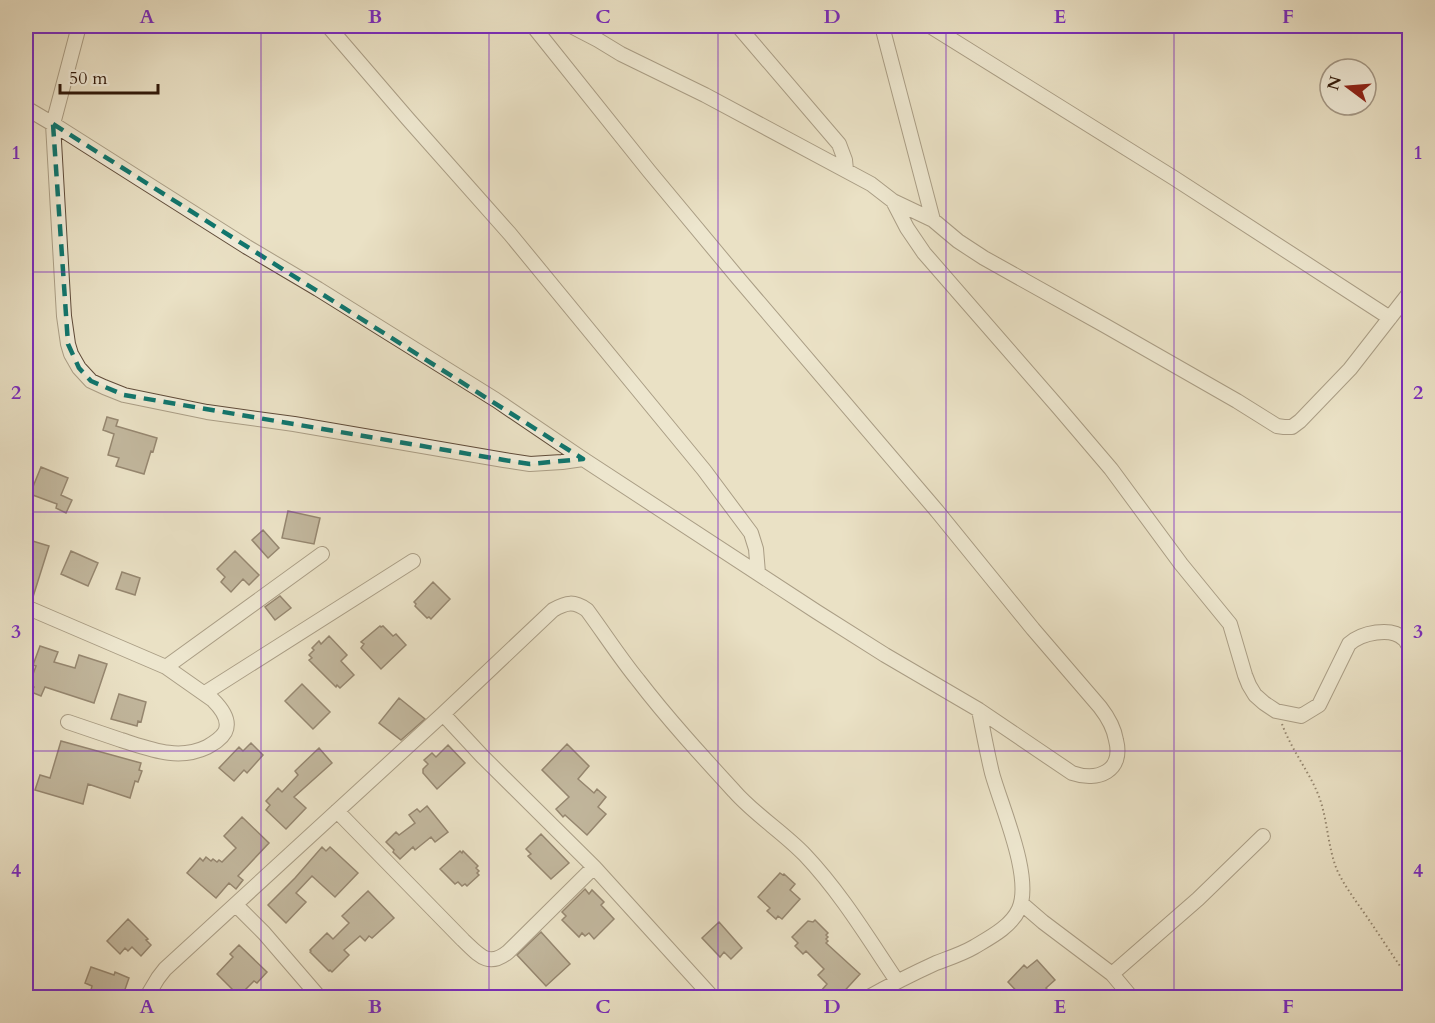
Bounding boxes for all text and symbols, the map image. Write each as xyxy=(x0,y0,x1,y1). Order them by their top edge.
text: A xyxy=(139,3,155,30)
text: B xyxy=(368,3,382,30)
text: C xyxy=(595,3,611,30)
text: D xyxy=(823,3,841,30)
text: E xyxy=(1054,3,1066,30)
text: F xyxy=(1282,3,1294,30)
scale bar xyxy=(60,57,158,95)
north arrow xyxy=(1318,57,1378,117)
text: 50 m xyxy=(69,66,108,91)
text: N xyxy=(1322,73,1347,93)
text: 1 xyxy=(11,139,21,166)
text: 1 xyxy=(1413,139,1423,166)
text: 2 xyxy=(11,379,21,406)
text: 2 xyxy=(1413,379,1423,406)
text: 3 xyxy=(11,618,21,645)
text: 3 xyxy=(1413,618,1423,645)
text: 4 xyxy=(11,857,21,884)
text: 4 xyxy=(1413,857,1423,884)
text: A xyxy=(139,993,155,1020)
text: B xyxy=(368,993,382,1020)
text: C xyxy=(595,993,611,1020)
text: D xyxy=(823,993,841,1020)
text: E xyxy=(1054,993,1066,1020)
text: F xyxy=(1282,993,1294,1020)

